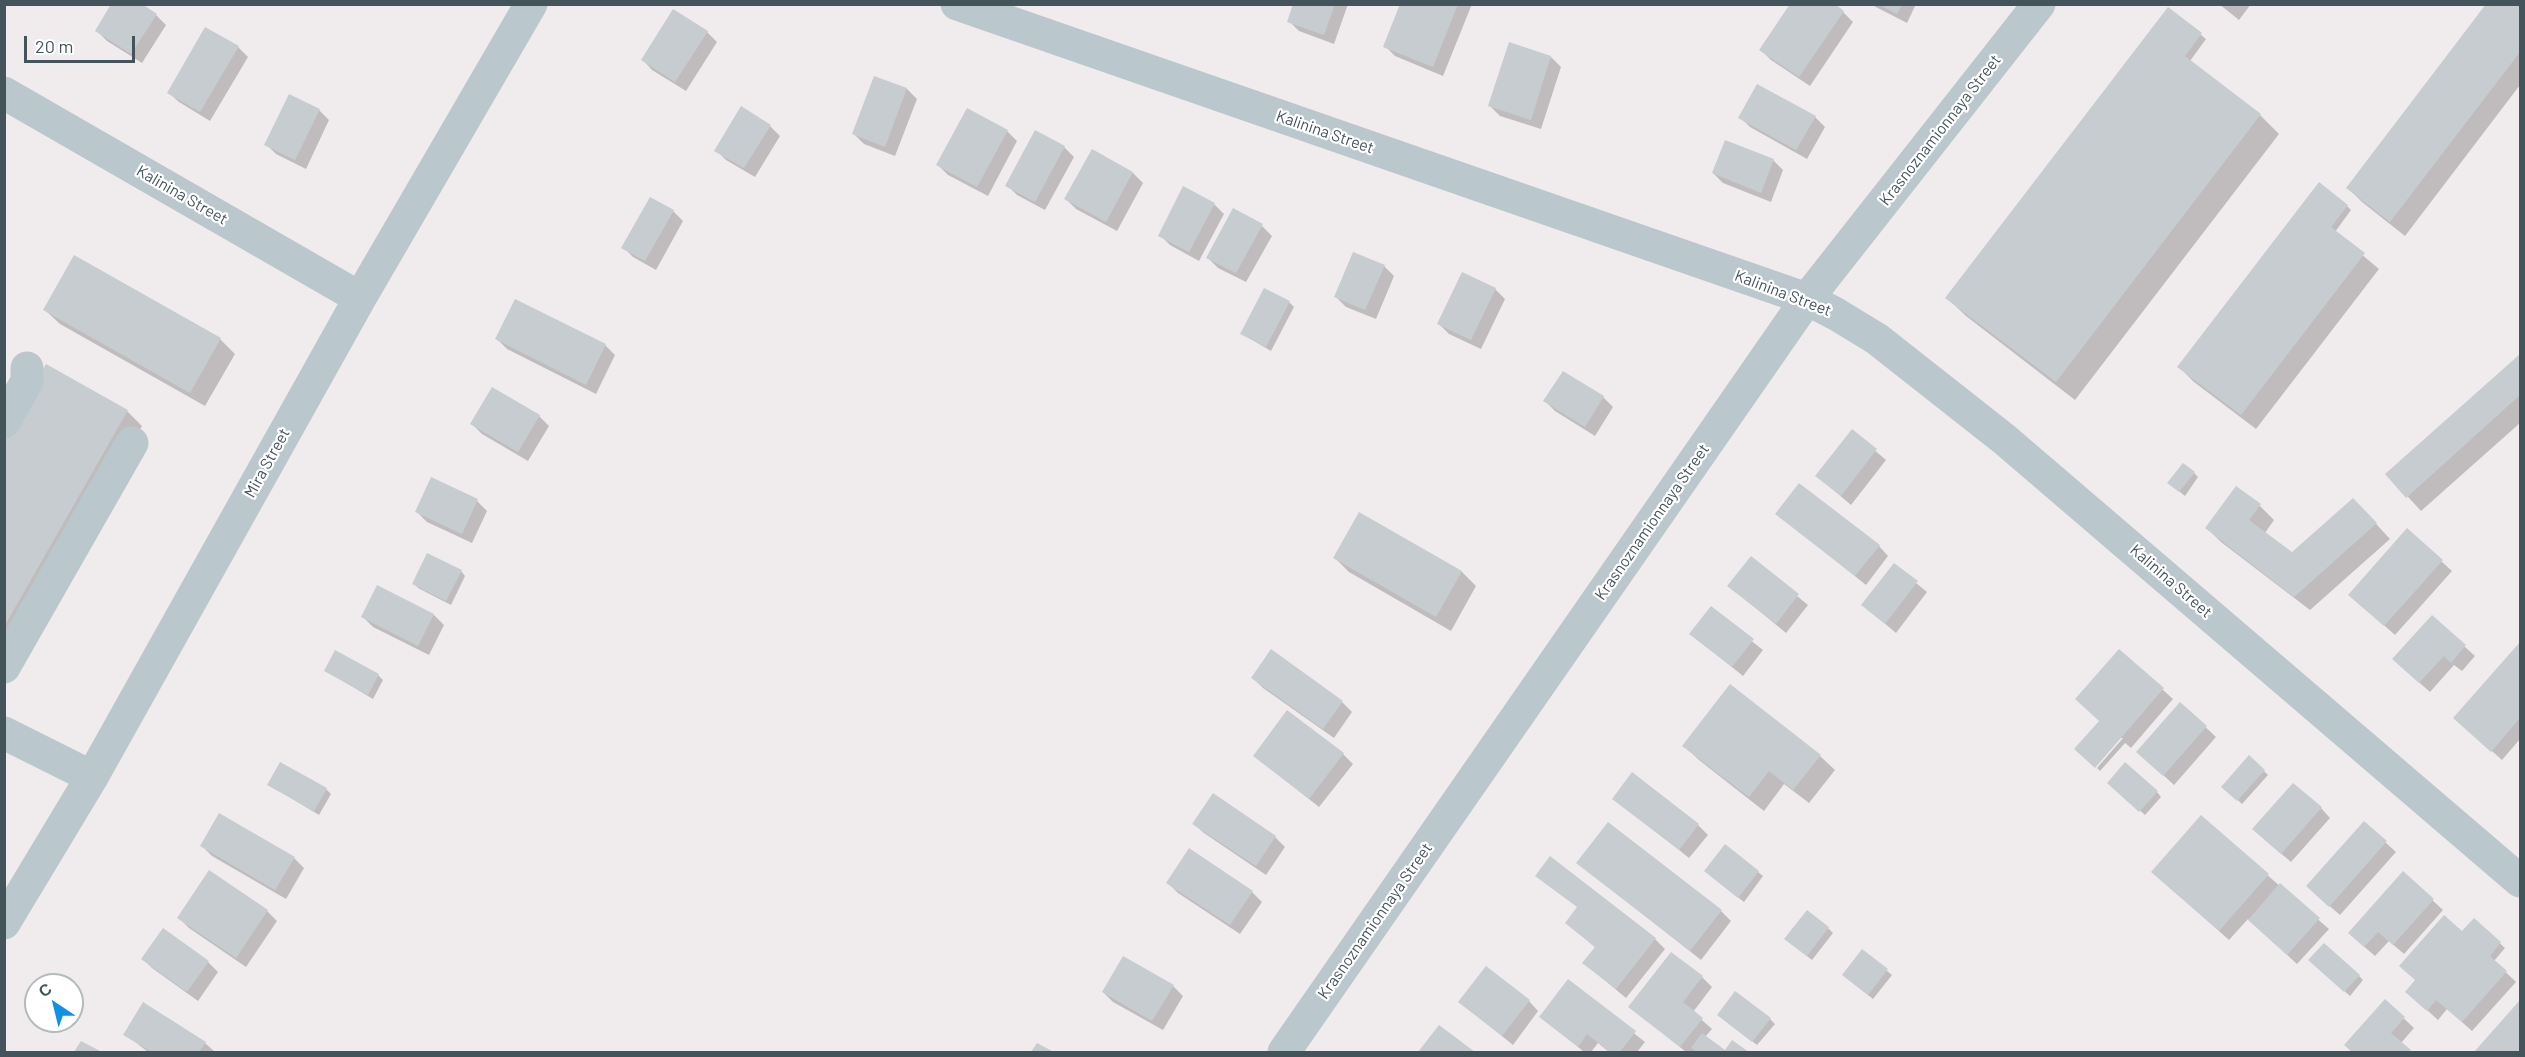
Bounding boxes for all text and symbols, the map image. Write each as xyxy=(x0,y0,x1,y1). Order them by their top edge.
scale bar xyxy=(27,24,138,62)
text: 20 m xyxy=(35,35,73,57)
street label: Krasnoznamionnaya Street xyxy=(1875,51,2005,209)
street label: Kalinina Street xyxy=(1274,106,1376,158)
street label: Kalinina Street xyxy=(133,161,231,229)
street label: Kalinina Street xyxy=(1732,266,1834,320)
street label: Mira Street xyxy=(240,425,294,501)
street label: Krasnoznamionnaya Street xyxy=(1591,440,1713,604)
street label: Kalinina Street xyxy=(2126,540,2216,622)
street label: Krasnoznamionnaya Street xyxy=(1314,839,1436,1003)
north arrow xyxy=(24,973,84,1033)
text: С xyxy=(34,978,55,1001)

